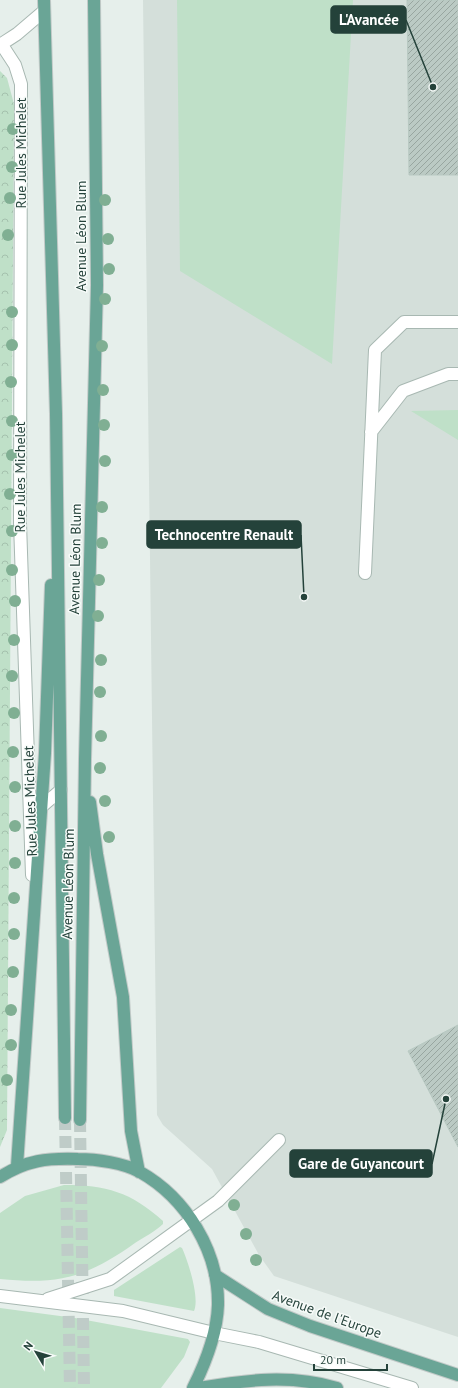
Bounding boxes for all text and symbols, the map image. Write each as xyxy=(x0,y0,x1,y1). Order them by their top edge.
callout: L'Avancée xyxy=(331,6,406,33)
text: L'Avancée xyxy=(339,10,399,29)
street label: Rue Jules Michelet xyxy=(12,97,30,208)
street label: Avenue Léon Blum xyxy=(72,181,90,291)
street label: Rue Jules Michelet xyxy=(11,421,29,532)
street label: Avenue Léon Blum xyxy=(65,503,85,615)
callout: Technocentre Renault xyxy=(147,521,301,548)
text: Technocentre Renault xyxy=(155,525,294,544)
street label: Rue Jules Michelet xyxy=(19,745,41,857)
street label: Avenue Léon Blum xyxy=(58,828,78,940)
callout: Gare de Guyancourt xyxy=(290,1150,432,1177)
text: Gare de Guyancourt xyxy=(298,1154,425,1173)
street label: Avenue de l'Europe xyxy=(270,1286,384,1342)
north arrow xyxy=(16,1332,56,1372)
text: N xyxy=(20,1339,36,1353)
scale bar xyxy=(314,1346,387,1372)
text: 20 m xyxy=(320,1352,346,1367)

